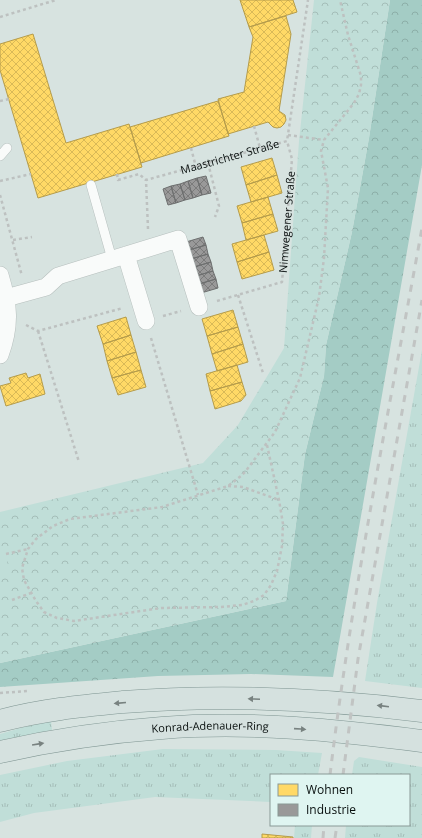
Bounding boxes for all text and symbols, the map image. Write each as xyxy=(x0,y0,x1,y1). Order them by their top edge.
street label: Maastrichter Straße xyxy=(179,136,281,177)
street label: Nimwegener Straße xyxy=(275,170,298,273)
one-way arrow xyxy=(248,695,260,702)
one-way arrow xyxy=(114,699,126,706)
one-way arrow xyxy=(377,703,389,709)
street label: Konrad-Adenauer-Ring xyxy=(151,718,269,736)
one-way arrow xyxy=(294,726,306,733)
one-way arrow xyxy=(32,741,44,747)
legend xyxy=(270,774,410,826)
text: Wohnen xyxy=(306,781,353,798)
text: Industrie xyxy=(306,801,356,818)

